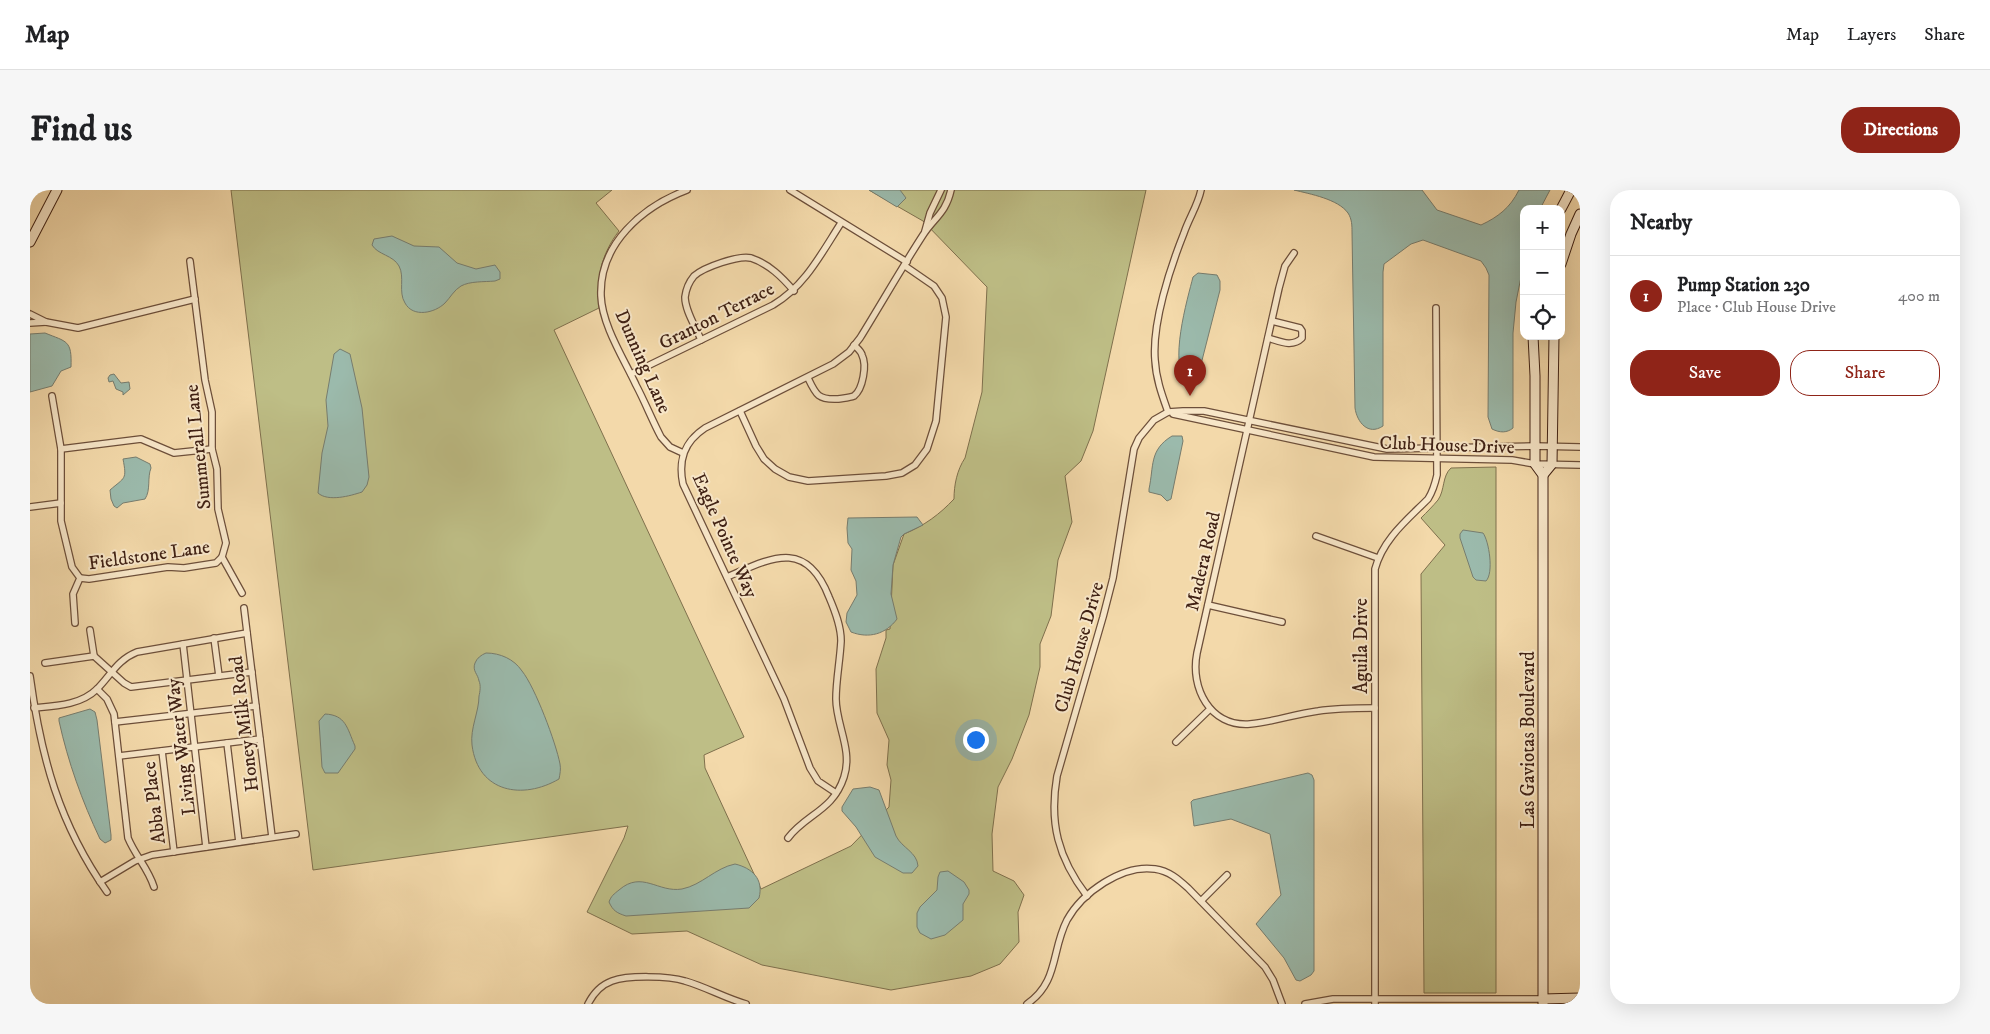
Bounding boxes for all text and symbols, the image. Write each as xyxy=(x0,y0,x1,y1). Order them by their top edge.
text: Map xyxy=(25,20,69,50)
text: Map xyxy=(1786,24,1819,46)
text: Layers xyxy=(1847,24,1896,46)
text: Share xyxy=(1924,24,1965,46)
button: Directions xyxy=(1841,107,1960,153)
text: Find us xyxy=(30,108,132,152)
map controls xyxy=(1520,205,1565,340)
button: + xyxy=(1520,205,1565,250)
text: Nearby xyxy=(1630,210,1692,236)
button: − xyxy=(1520,250,1565,295)
text: Pump Station 230 xyxy=(1677,274,1810,297)
street label: Granton Terrace xyxy=(655,277,778,355)
text: 1 xyxy=(1643,286,1649,306)
text: 400 m xyxy=(1898,286,1940,306)
button: locate xyxy=(1520,295,1565,340)
text: Place · Club House Drive xyxy=(1677,297,1836,317)
street label: Dunning Lane xyxy=(610,306,676,417)
button: Save xyxy=(1630,350,1780,396)
button: Share xyxy=(1790,350,1940,396)
pin: 1 xyxy=(1174,355,1206,396)
street label: Summerall Lane xyxy=(180,383,216,511)
street label: Club House Drive xyxy=(1379,432,1515,459)
street label: Eagle Pointe Way xyxy=(687,470,763,603)
street label: Madera Road xyxy=(1181,509,1226,613)
street label: Fieldstone Lane xyxy=(87,536,212,575)
street label: Club House Drive xyxy=(1050,579,1109,716)
street label: Aguila Drive xyxy=(1350,598,1373,694)
street label: Las Gaviotas Boulevard xyxy=(1517,651,1540,829)
street label: Honey Milk Road xyxy=(225,654,264,793)
street label: Living Water Way xyxy=(162,676,201,817)
your location xyxy=(963,727,989,753)
street label: Abba Place xyxy=(138,760,171,845)

